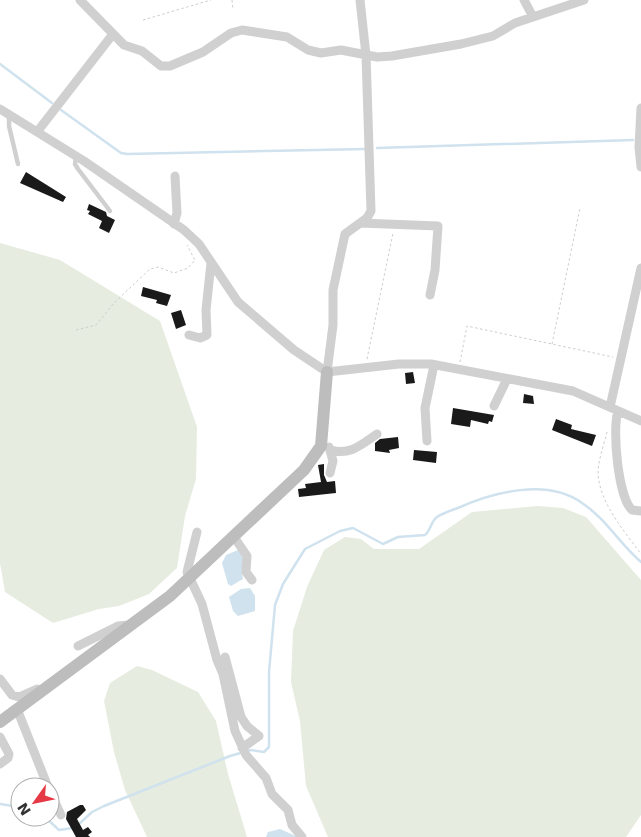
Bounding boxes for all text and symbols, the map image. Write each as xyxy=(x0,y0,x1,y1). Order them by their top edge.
north arrow xyxy=(10,777,60,827)
text: N xyxy=(14,800,34,818)

